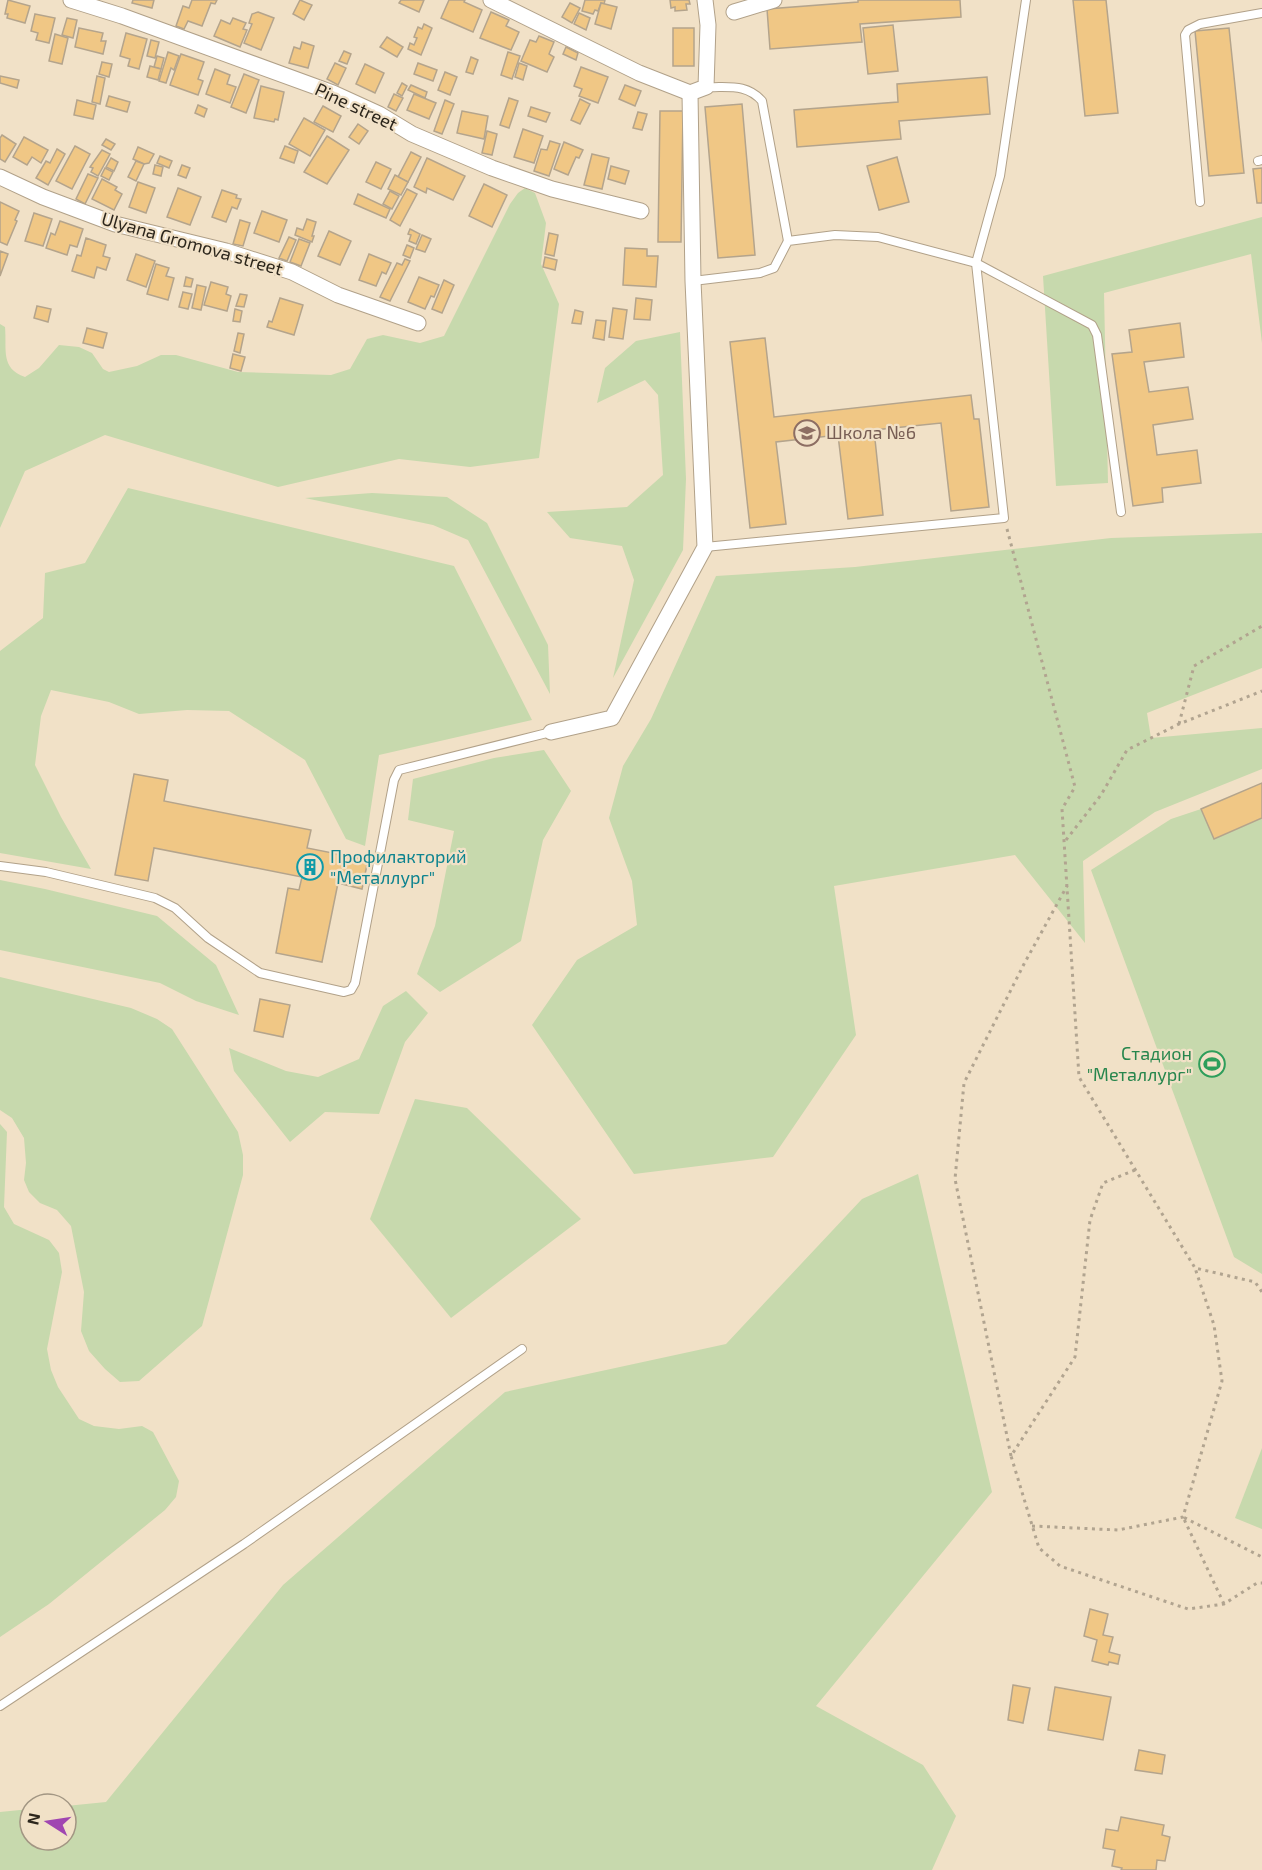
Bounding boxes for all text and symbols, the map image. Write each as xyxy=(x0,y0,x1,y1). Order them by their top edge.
street label: Pine street xyxy=(312,77,401,135)
street label: Ulyana Gromova street xyxy=(99,207,286,279)
school or university icon: Школа №6 xyxy=(792,418,822,448)
place label: Школа №6 xyxy=(826,421,916,443)
place label: Профилакторий "Металлург" xyxy=(330,845,467,888)
building icon: Профилакторий "Металлург" xyxy=(295,852,325,882)
place label: Стадион "Металлург" xyxy=(1087,1042,1192,1085)
sports icon: Стадион "Металлург" xyxy=(1197,1049,1227,1079)
north arrow xyxy=(18,1792,78,1852)
text: N xyxy=(22,1811,43,1826)

